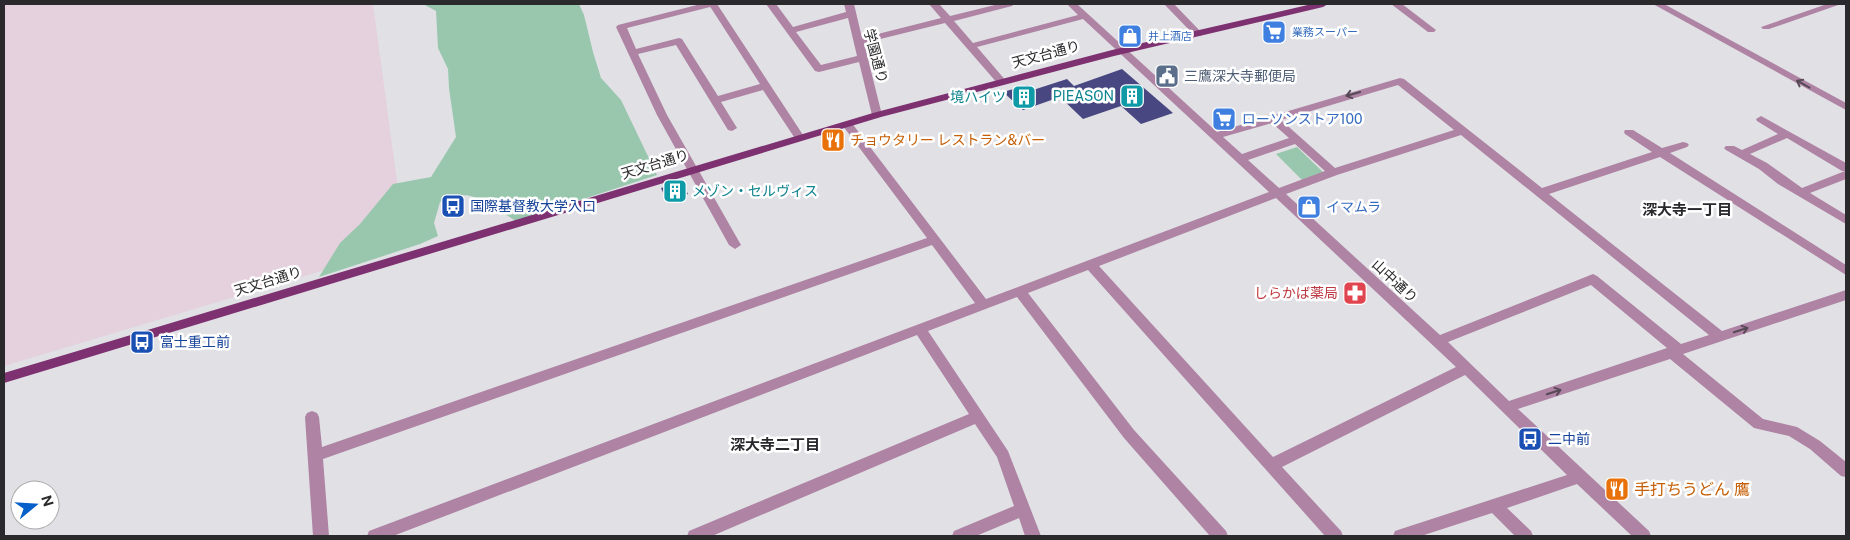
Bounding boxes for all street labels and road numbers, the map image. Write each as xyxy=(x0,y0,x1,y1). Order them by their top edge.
street label: 学園通り xyxy=(861,27,891,85)
street label: 天文台通り xyxy=(1010,37,1082,71)
street label: 天文台通り xyxy=(619,146,691,182)
street label: 山中通り xyxy=(1369,256,1421,306)
street label: 天文台通り xyxy=(232,263,304,299)

